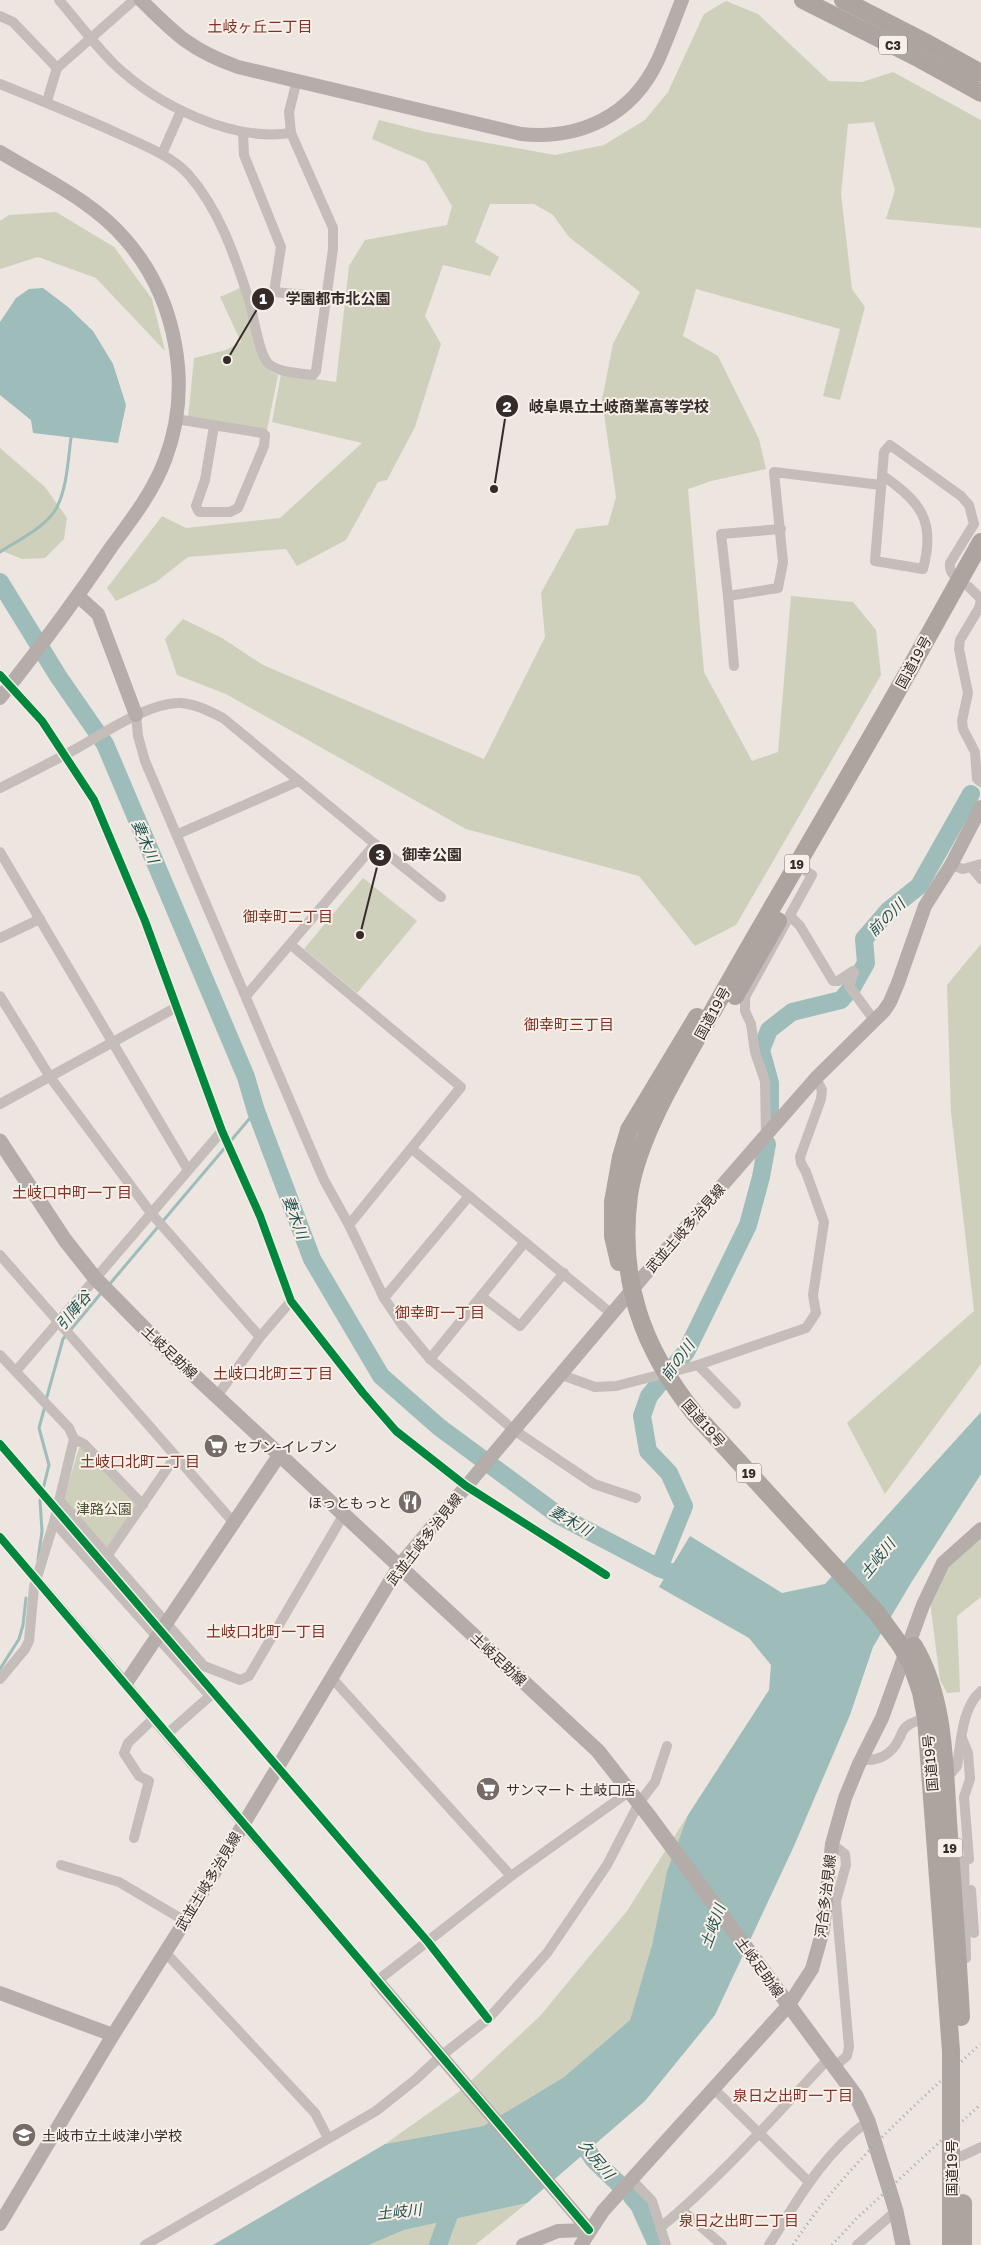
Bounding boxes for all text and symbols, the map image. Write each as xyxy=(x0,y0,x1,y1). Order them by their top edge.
district label: 土岐ヶ丘二丁目 xyxy=(207,17,313,35)
road number: C3 xyxy=(879,36,907,54)
callout: 学園都市北公園 xyxy=(251,284,401,314)
text: 1 xyxy=(259,289,267,307)
text: 学園都市北公園 xyxy=(285,289,391,307)
callout: 岐阜県立土岐商業高等学校 xyxy=(494,391,719,421)
text: 2 xyxy=(502,397,512,415)
text: 岐阜県立土岐商業高等学校 xyxy=(529,397,709,415)
street label: 国道19号 xyxy=(892,633,934,691)
water label: 妻木川 xyxy=(129,817,164,867)
callout: 御幸公園 xyxy=(367,840,472,870)
text: 3 xyxy=(375,845,385,863)
text: 御幸公園 xyxy=(402,845,462,863)
road number: 19 xyxy=(784,854,810,874)
water label: 前の川 xyxy=(864,893,910,939)
district label: 御幸町二丁目 xyxy=(243,907,333,925)
street label: 国道19号 xyxy=(691,984,733,1042)
district label: 御幸町三丁目 xyxy=(524,1015,614,1033)
street label: 武並土岐多治見線 xyxy=(642,1180,728,1276)
district label: 土岐口中町一丁目 xyxy=(12,1183,132,1201)
water label: 妻木川 xyxy=(280,1193,313,1243)
water label: 引陣谷 xyxy=(52,1285,96,1333)
district label: 御幸町一丁目 xyxy=(395,1303,485,1321)
street label: 土岐足助線 xyxy=(139,1322,201,1382)
water label: 前の川 xyxy=(656,1335,699,1383)
district label: 土岐口北町三丁目 xyxy=(213,1364,333,1382)
street label: 国道19号 xyxy=(679,1396,729,1450)
supermarket icon: セブン-イレブン xyxy=(203,1433,229,1459)
place label: セブン-イレブン xyxy=(234,1438,337,1455)
district label: 土岐口北町二丁目 xyxy=(80,1452,200,1470)
road number: 19 xyxy=(736,1464,762,1482)
restaurant icon: ほっともっと xyxy=(397,1489,423,1515)
street label: 武並土岐多治見線 xyxy=(383,1490,465,1588)
place label: ほっともっと xyxy=(308,1494,392,1511)
park label: 津路公園 xyxy=(76,1500,132,1517)
water label: 妻木川 xyxy=(547,1501,597,1540)
water label: 土岐川 xyxy=(856,1533,899,1581)
district label: 土岐口北町一丁目 xyxy=(206,1622,326,1640)
street label: 土岐足助線 xyxy=(468,1629,530,1689)
street label: 国道19号 xyxy=(919,1734,941,1792)
supermarket icon: サンマート 土岐口店 xyxy=(475,1776,501,1802)
place label: サンマート 土岐口店 xyxy=(506,1781,636,1798)
street label: 武並土岐多治見線 xyxy=(172,1829,244,1933)
road number: 19 xyxy=(938,1839,962,1858)
street label: 河合多治見線 xyxy=(811,1853,839,1939)
water label: 土岐川 xyxy=(696,1900,729,1950)
street label: 土岐足助線 xyxy=(733,1934,787,2000)
district label: 泉日之出町一丁目 xyxy=(733,2086,853,2104)
school or university icon: 土岐市立土岐津小学校 xyxy=(11,2122,37,2148)
place label: 土岐市立土岐津小学校 xyxy=(42,2127,182,2144)
water label: 久尻川 xyxy=(576,2136,620,2184)
street label: 国道19号 xyxy=(943,2139,960,2197)
water label: 土岐川 xyxy=(376,2199,424,2222)
district label: 泉日之出町二丁目 xyxy=(679,2211,799,2229)

